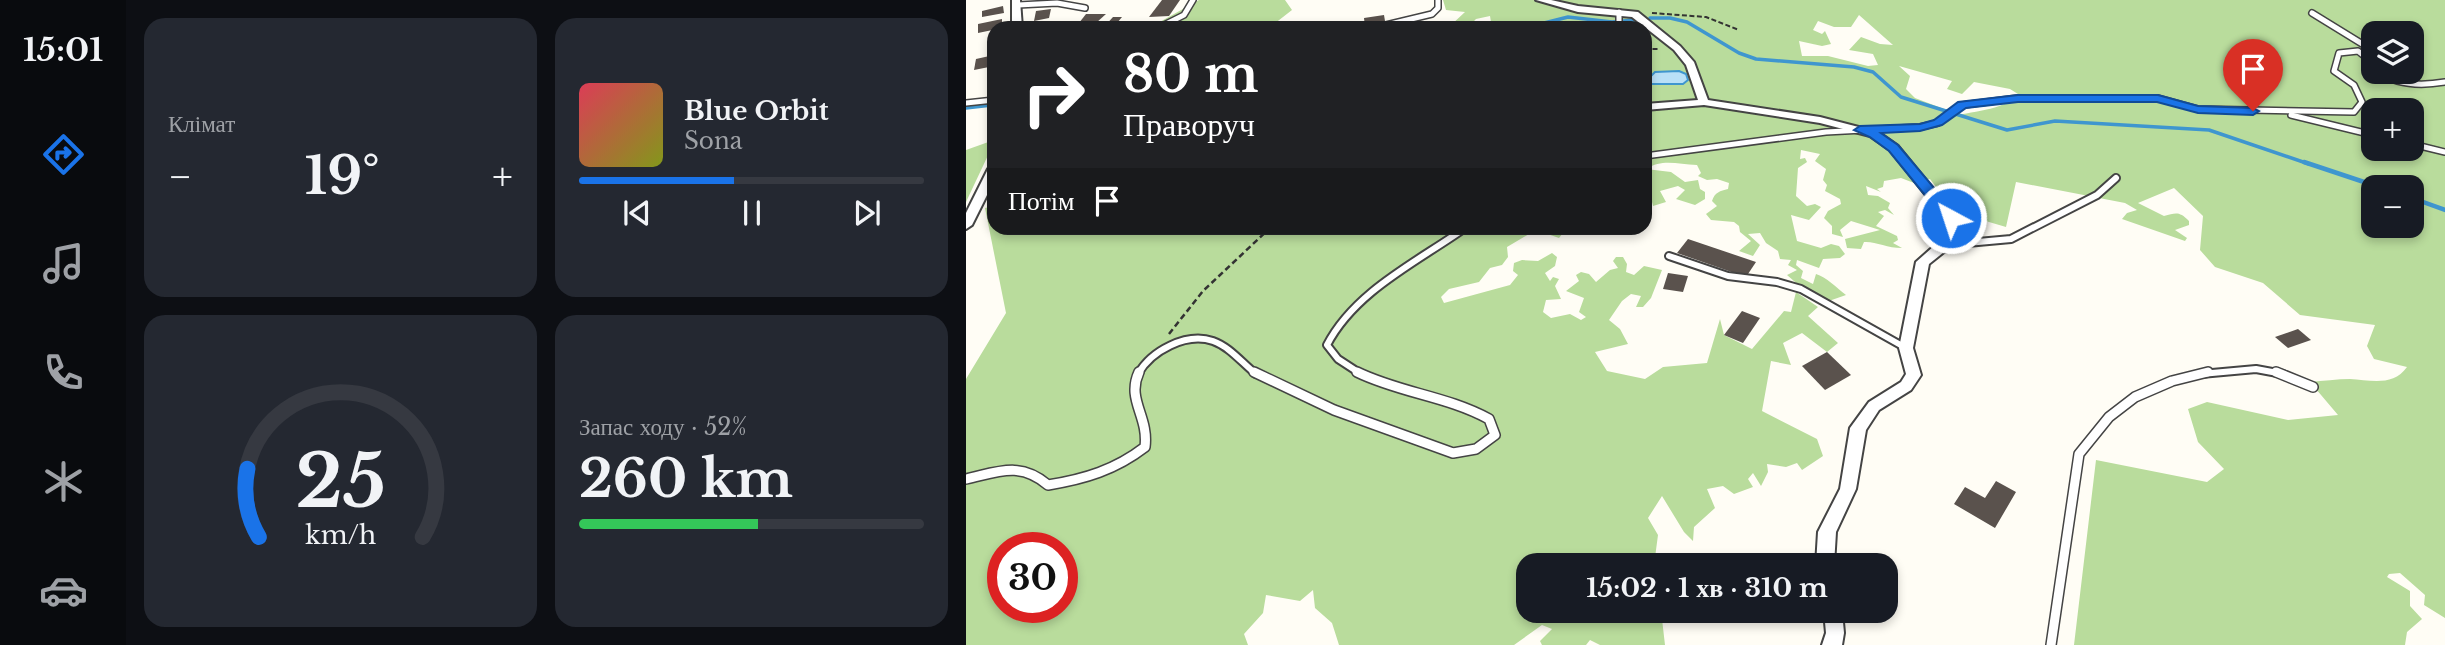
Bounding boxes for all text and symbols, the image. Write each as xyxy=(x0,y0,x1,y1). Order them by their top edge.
map controls xyxy=(2361,21,2424,238)
button: layers xyxy=(2361,21,2424,84)
text: 15:01 xyxy=(23,30,103,70)
pin xyxy=(2223,39,2283,111)
text: 80 m xyxy=(1123,44,1258,105)
icon: right xyxy=(1008,49,1099,140)
icon: arrive xyxy=(2234,50,2272,88)
text: Blue Orbit xyxy=(684,95,829,127)
button: + xyxy=(2361,98,2424,161)
text: Праворуч xyxy=(1123,105,1255,145)
text: Клімат xyxy=(168,110,235,138)
text: Sona xyxy=(684,127,742,155)
icon: directions xyxy=(39,130,88,179)
text: 19° xyxy=(305,144,380,208)
text: − xyxy=(168,153,192,200)
text: + xyxy=(492,153,513,200)
button: − xyxy=(2361,175,2424,238)
position arrow xyxy=(1914,181,1988,255)
icon: arrive xyxy=(1088,182,1126,220)
text: Потім xyxy=(1008,185,1074,217)
icon: previous xyxy=(618,194,656,232)
icon: pause xyxy=(733,194,771,232)
icon: next xyxy=(848,194,886,232)
icon: music xyxy=(39,239,88,288)
icon: phone xyxy=(39,348,88,397)
text: Запас ходу · 52% xyxy=(579,413,747,441)
text: 25 xyxy=(295,436,386,527)
text: 260 km xyxy=(579,447,793,511)
icon: climate xyxy=(39,457,88,506)
text: km/h xyxy=(305,520,376,551)
speed limit sign: 30 xyxy=(987,532,1078,623)
icon: car xyxy=(39,566,88,615)
text: 15:02 · 1 хв · 310 m xyxy=(1586,572,1828,604)

